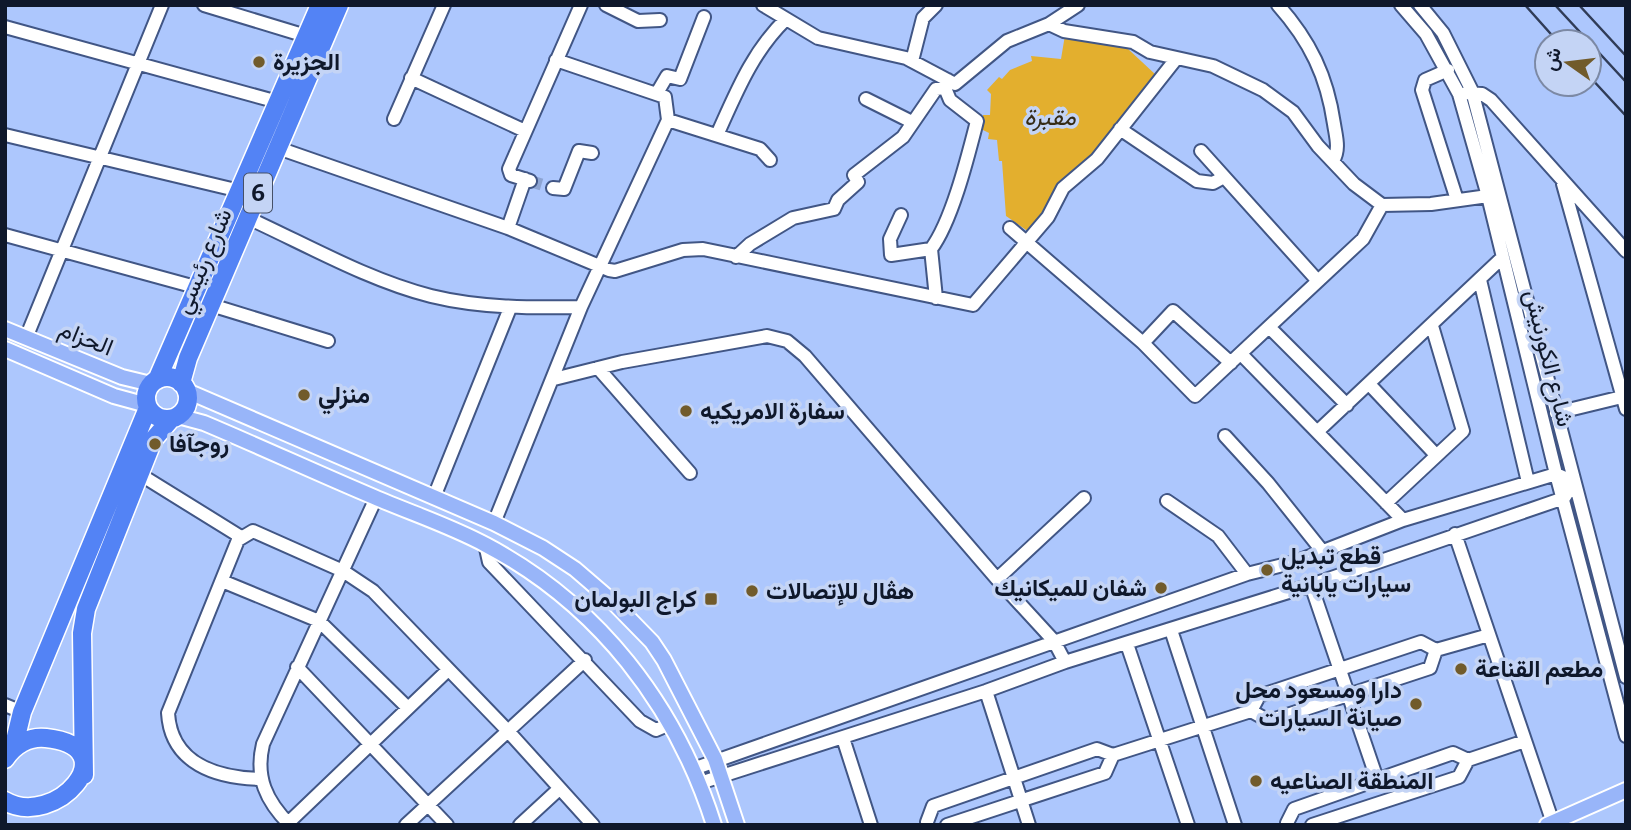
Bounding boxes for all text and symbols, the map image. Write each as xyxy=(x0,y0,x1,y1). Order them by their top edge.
north arrow xyxy=(1533,28,1603,98)
text: ش xyxy=(1538,45,1566,73)
place label: الجزيرة xyxy=(273,48,340,77)
marker: الجزيرة xyxy=(251,54,267,70)
park label: مقبرة xyxy=(1024,103,1076,132)
road number: 6 xyxy=(244,174,272,212)
street label: شارع رئيسي xyxy=(168,204,242,320)
street label: شارع الكورنيش xyxy=(1517,287,1580,430)
street label: الحزام xyxy=(54,314,117,363)
place label: منزلي xyxy=(318,381,370,415)
marker: منزلي xyxy=(296,387,312,403)
place label: سفارة الامريكيه xyxy=(700,397,845,426)
marker: سفارة الامريكيه xyxy=(678,403,694,419)
place label: روجآفا xyxy=(169,430,229,459)
marker: روجآفا xyxy=(147,436,163,452)
place label: قطع تبديل سيارات يابانية xyxy=(1281,542,1411,599)
marker: قطع تبديل سيارات يابانية xyxy=(1259,562,1275,578)
place label: شفان للميكانيك xyxy=(994,574,1147,602)
place label: هڤال للإتصالات xyxy=(766,577,914,606)
marker: شفان للميكانيك xyxy=(1153,580,1169,596)
marker: هڤال للإتصالات xyxy=(744,583,760,599)
place label: كراج البولمان xyxy=(574,585,697,615)
marker: كراج البولمان xyxy=(703,591,719,607)
place label: مطعم القناعة xyxy=(1475,655,1603,685)
marker: مطعم القناعة xyxy=(1453,661,1469,677)
place label: دارا ومسعود محل صيانة السيارات xyxy=(1235,676,1402,733)
marker: دارا ومسعود محل صيانة السيارات xyxy=(1408,696,1424,712)
place label: المنطقة الصناعيه xyxy=(1270,767,1433,795)
marker: المنطقة الصناعيه xyxy=(1248,773,1264,789)

